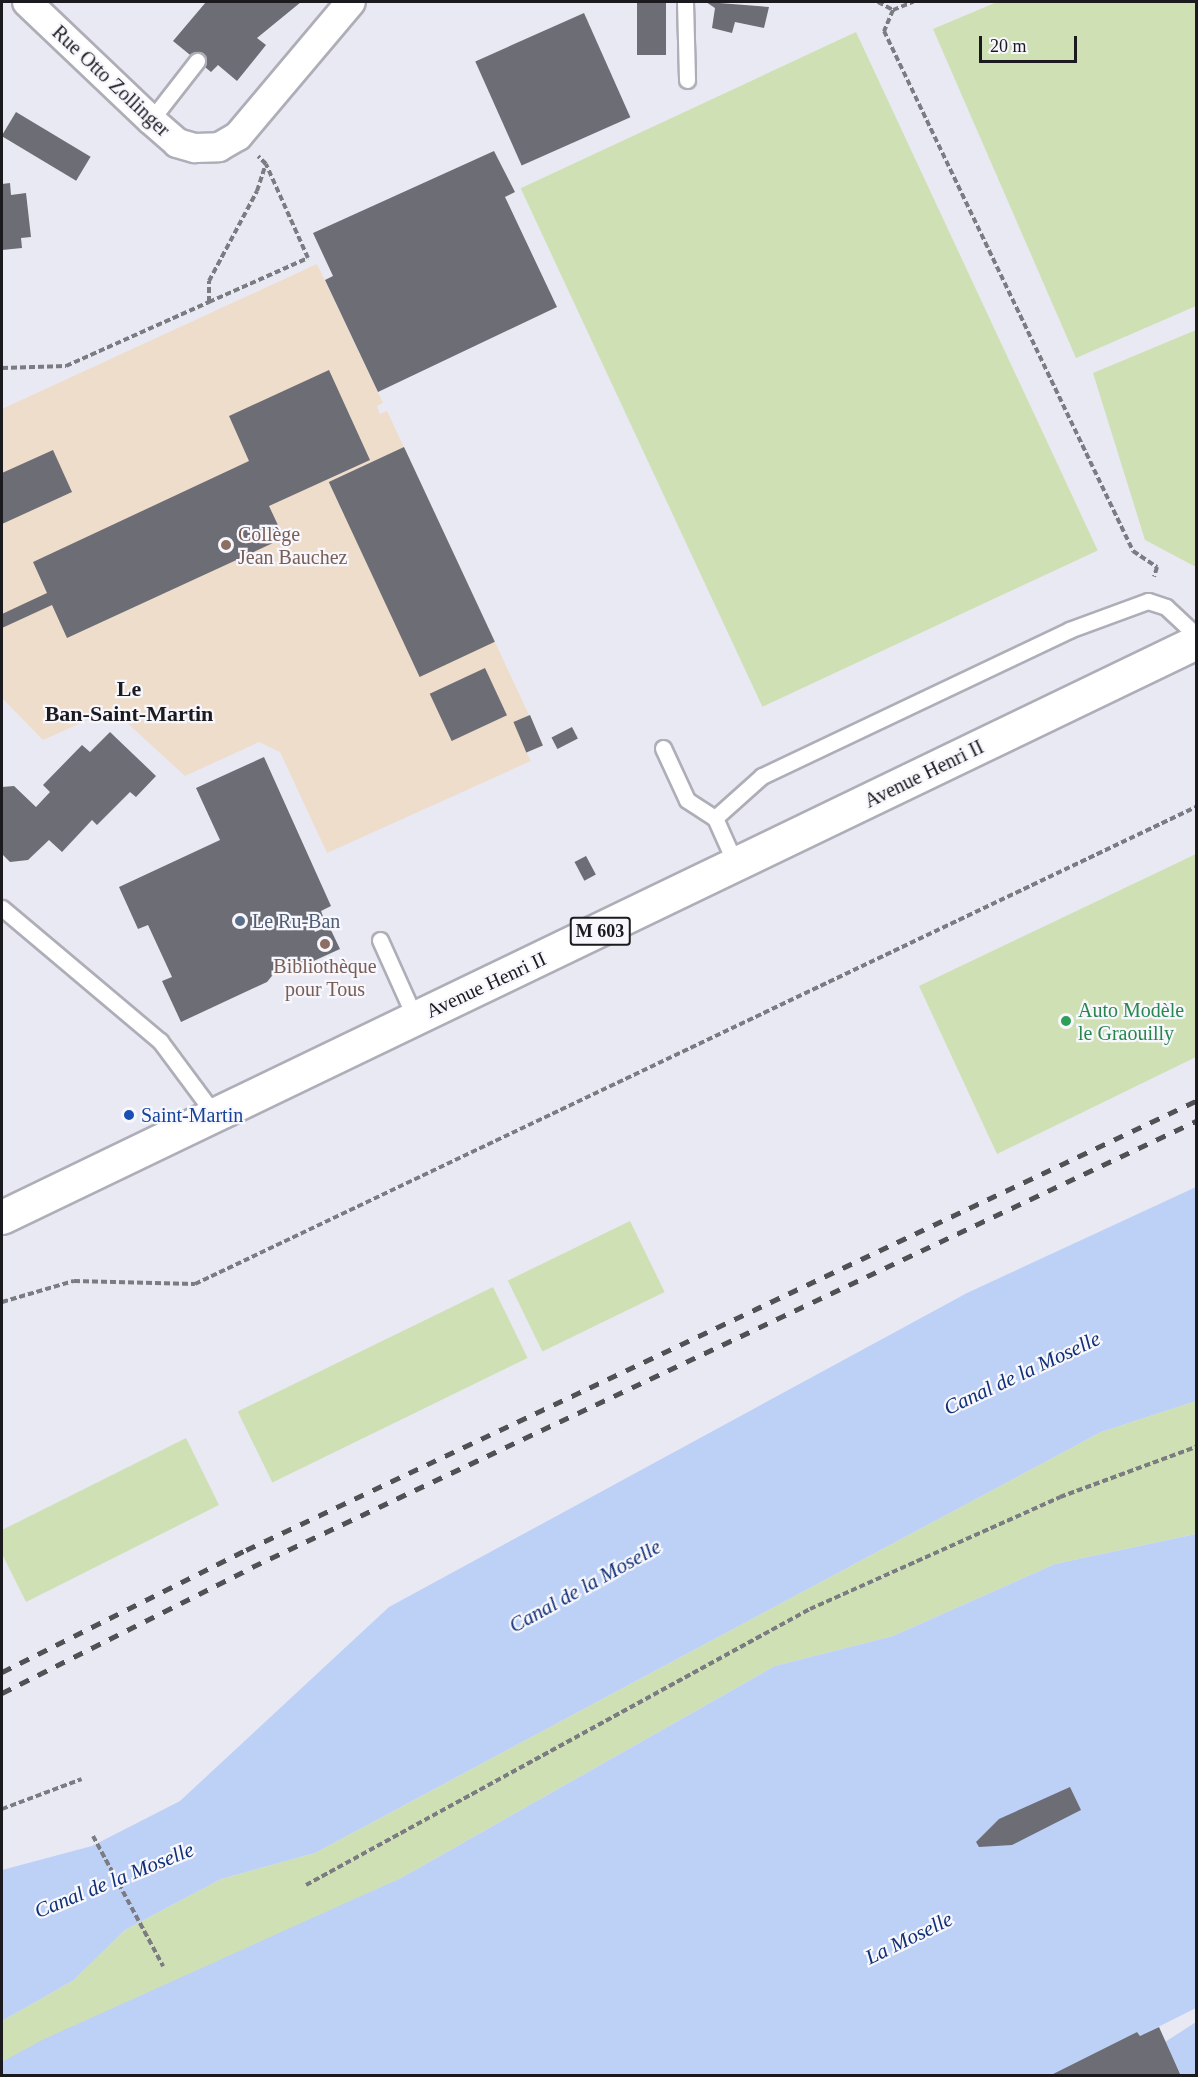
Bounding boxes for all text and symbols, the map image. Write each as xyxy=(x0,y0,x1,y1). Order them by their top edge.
street label: Rue Otto Zollinger xyxy=(47,20,175,142)
scale bar xyxy=(982,24,1080,62)
text: 20 m xyxy=(990,36,1027,56)
place label: Collège Jean Bauchez xyxy=(238,522,347,569)
marker: Collège Jean Bauchez xyxy=(219,538,233,552)
district label: Le Ban-Saint-Martin xyxy=(45,675,213,726)
street label: Avenue Henri II xyxy=(861,735,987,813)
place label: Le Ru-Ban xyxy=(252,909,340,933)
marker: Le Ru-Ban xyxy=(233,914,247,928)
road number: M 603 xyxy=(568,916,632,946)
marker: Bibliothèque pour Tous xyxy=(318,937,332,951)
street label: Avenue Henri II xyxy=(422,947,550,1023)
place label: Bibliothèque pour Tous xyxy=(273,954,377,1001)
place label: Auto Modèle le Graouilly xyxy=(1078,998,1184,1045)
marker: Auto Modèle le Graouilly xyxy=(1059,1014,1073,1028)
place label: Saint-Martin xyxy=(141,1103,243,1127)
marker: Saint-Martin xyxy=(122,1108,136,1122)
water label: Canal de la Moselle xyxy=(940,1326,1104,1420)
water label: Canal de la Moselle xyxy=(505,1534,665,1638)
water label: Canal de la Moselle xyxy=(31,1837,197,1923)
water label: La Moselle xyxy=(861,1906,957,1970)

